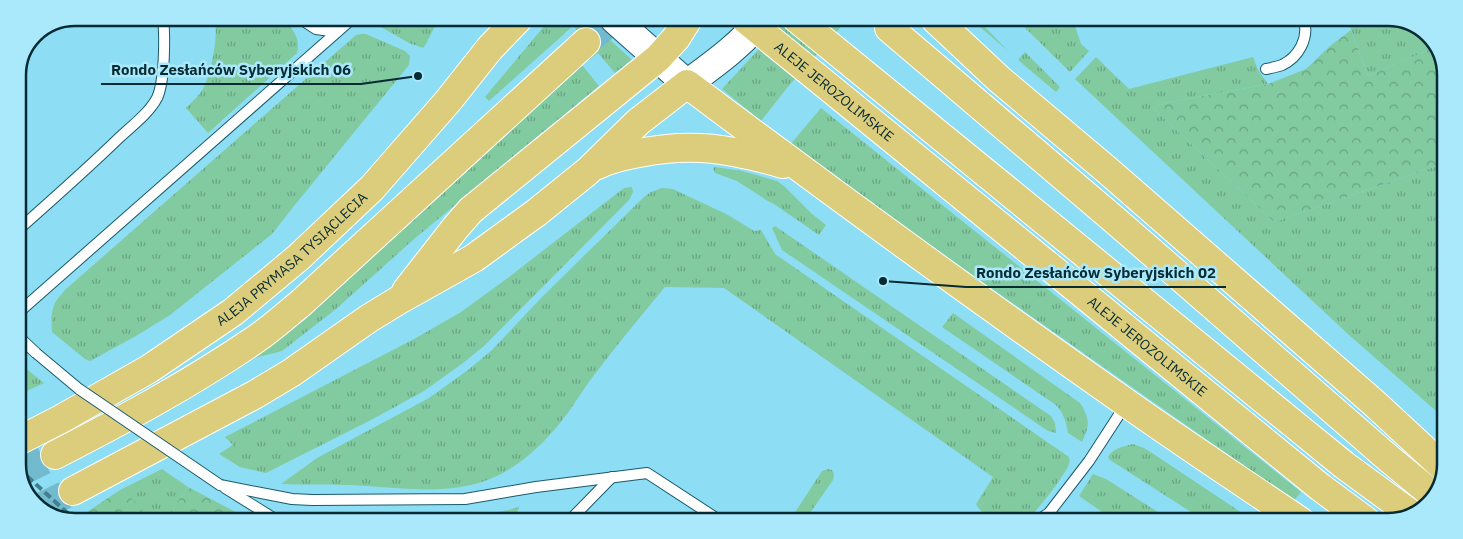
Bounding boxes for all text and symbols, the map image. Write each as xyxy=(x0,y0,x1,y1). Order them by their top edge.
street label: ALEJE JEROZOLIMSKIE xyxy=(771,38,898,146)
callout: Rondo Zesłańców Syberyjskich 06 xyxy=(101,54,361,84)
text: Rondo Zesłańców Syberyjskich 06 xyxy=(111,60,351,79)
street label: ALEJA PRYMASA TYSIĄCLECIA xyxy=(213,188,371,330)
callout: Rondo Zesłańców Syberyjskich 02 xyxy=(966,257,1226,287)
text: Rondo Zesłańców Syberyjskich 02 xyxy=(976,263,1216,282)
street label: ALEJE JEROZOLIMSKIE xyxy=(1084,292,1211,400)

